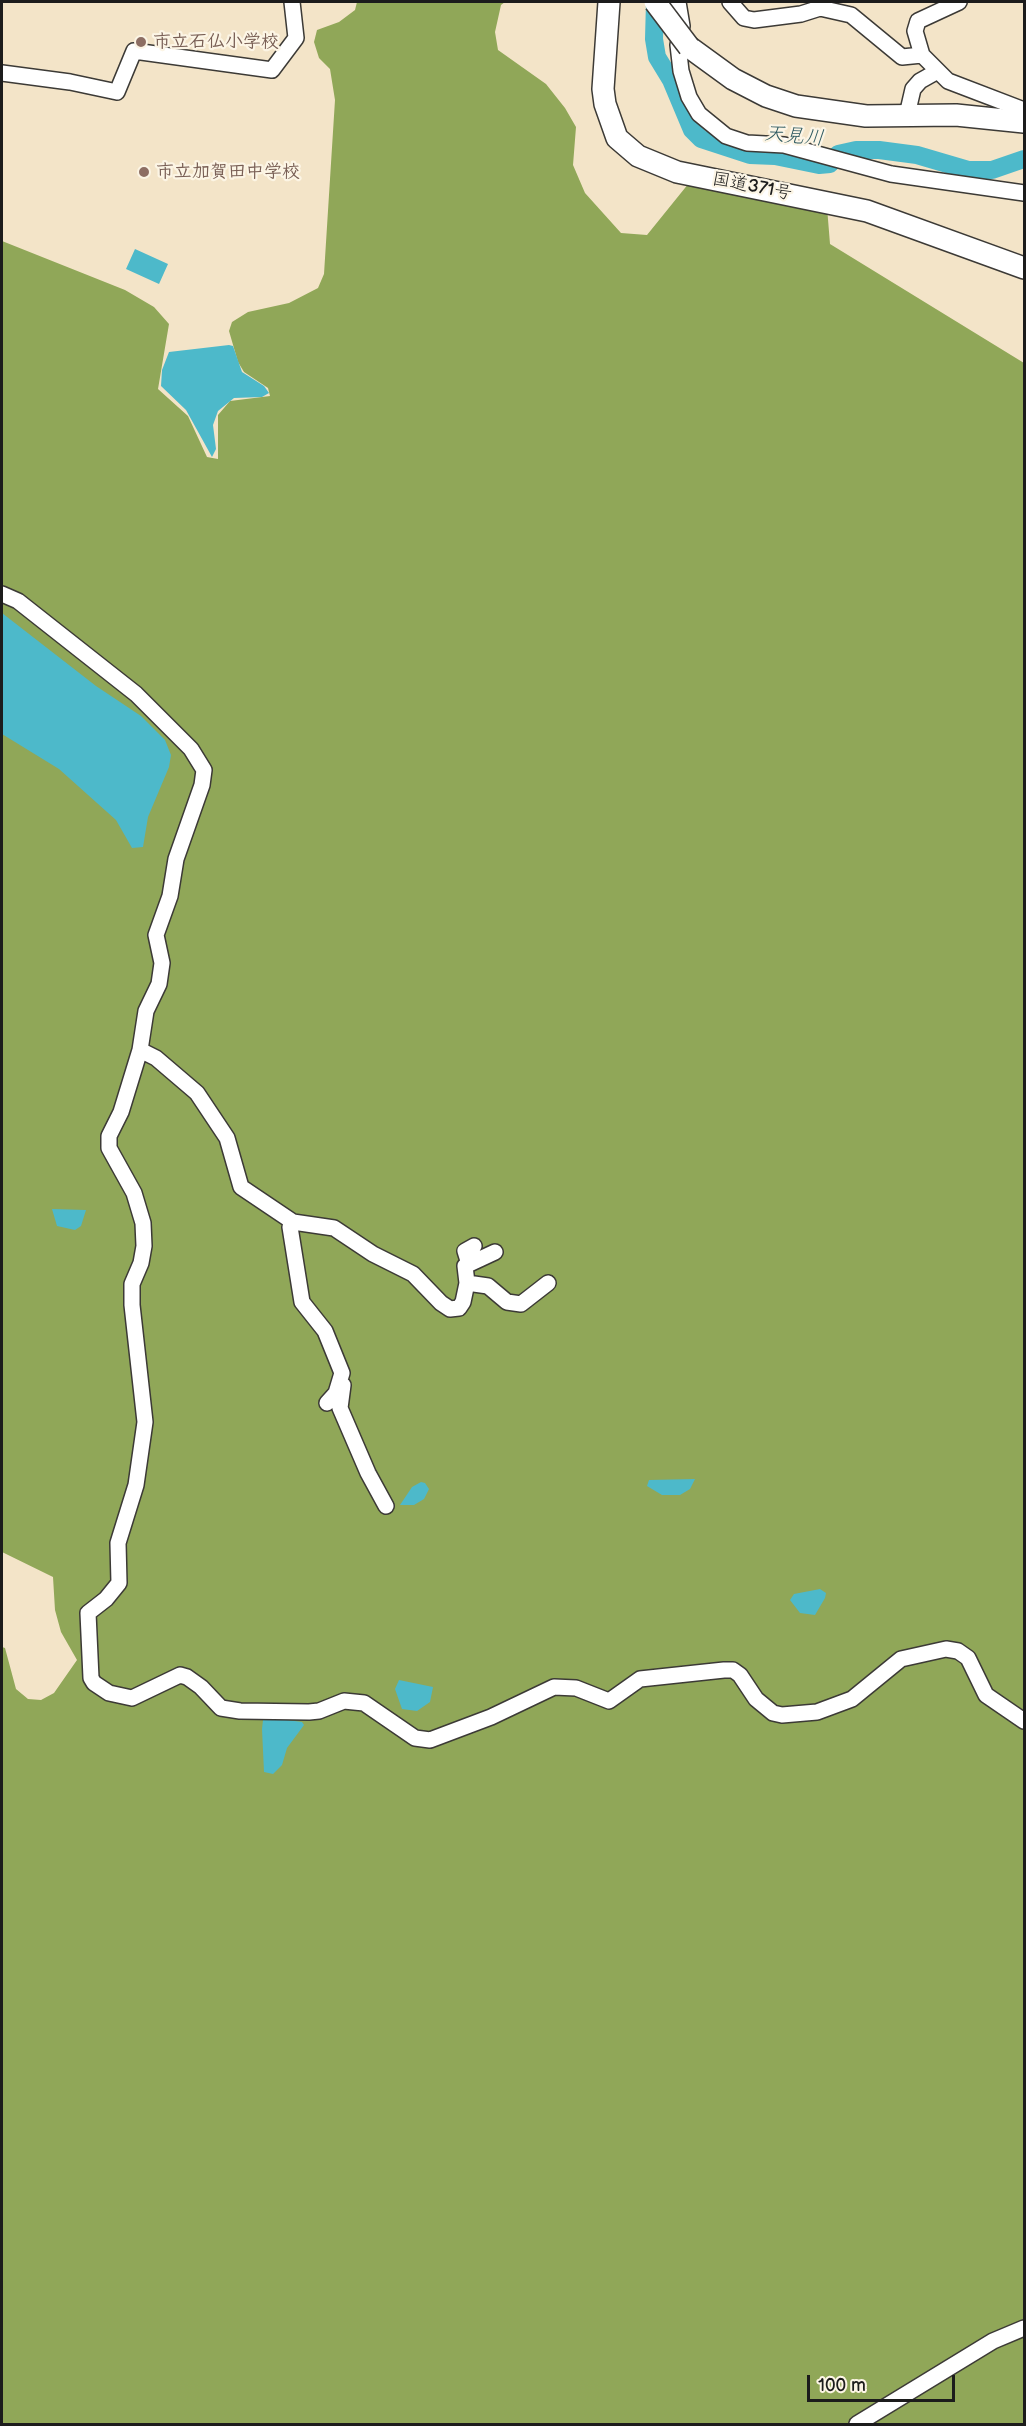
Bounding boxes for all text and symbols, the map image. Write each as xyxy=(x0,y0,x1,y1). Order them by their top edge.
place label: 市立石仏小学校 xyxy=(153,31,279,53)
marker: 市立石仏小学校 xyxy=(134,35,148,49)
water label: 天見川 xyxy=(763,122,825,152)
place label: 市立加賀田中学校 xyxy=(156,161,300,183)
marker: 市立加賀田中学校 xyxy=(137,165,151,179)
street label: 国道371号 xyxy=(710,169,794,205)
scale bar xyxy=(810,2363,958,2401)
text: 100 m xyxy=(818,2375,866,2396)

